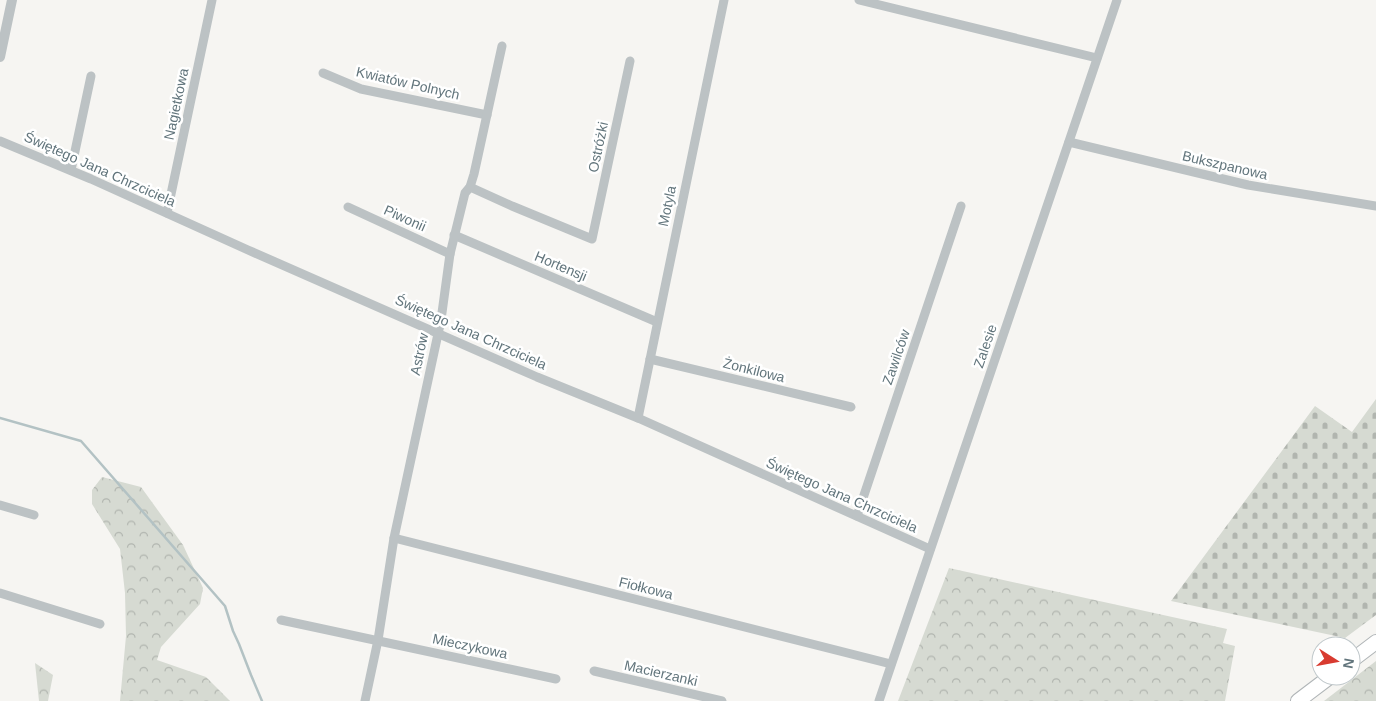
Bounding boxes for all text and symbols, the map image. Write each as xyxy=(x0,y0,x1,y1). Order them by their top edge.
street label: Kwiatów Polnych xyxy=(355,63,461,103)
street label: Nagietkowa xyxy=(161,66,191,141)
street label: Ostróżki xyxy=(585,120,611,174)
street label: Świętego Jana Chrzciciela xyxy=(22,127,179,210)
street label: Bukszpanowa xyxy=(1181,147,1269,183)
street label: Motyla xyxy=(655,184,679,228)
street label: Piwonii xyxy=(381,202,429,234)
street label: Hortensji xyxy=(532,248,590,284)
street label: Świętego Jana Chrzciciela xyxy=(393,290,550,373)
street label: Zalesie xyxy=(970,322,1000,370)
street label: Zawilców xyxy=(879,326,913,387)
street label: Astrów xyxy=(407,331,431,377)
street label: Żonkilowa xyxy=(721,354,787,385)
street label: Świętego Jana Chrzciciela xyxy=(764,453,921,536)
street label: Fiołkowa xyxy=(617,574,675,602)
street label: Mieczykowa xyxy=(431,630,509,662)
north arrow xyxy=(1311,636,1361,686)
street label: Macierzanki xyxy=(623,657,699,689)
text: N xyxy=(1340,657,1358,670)

